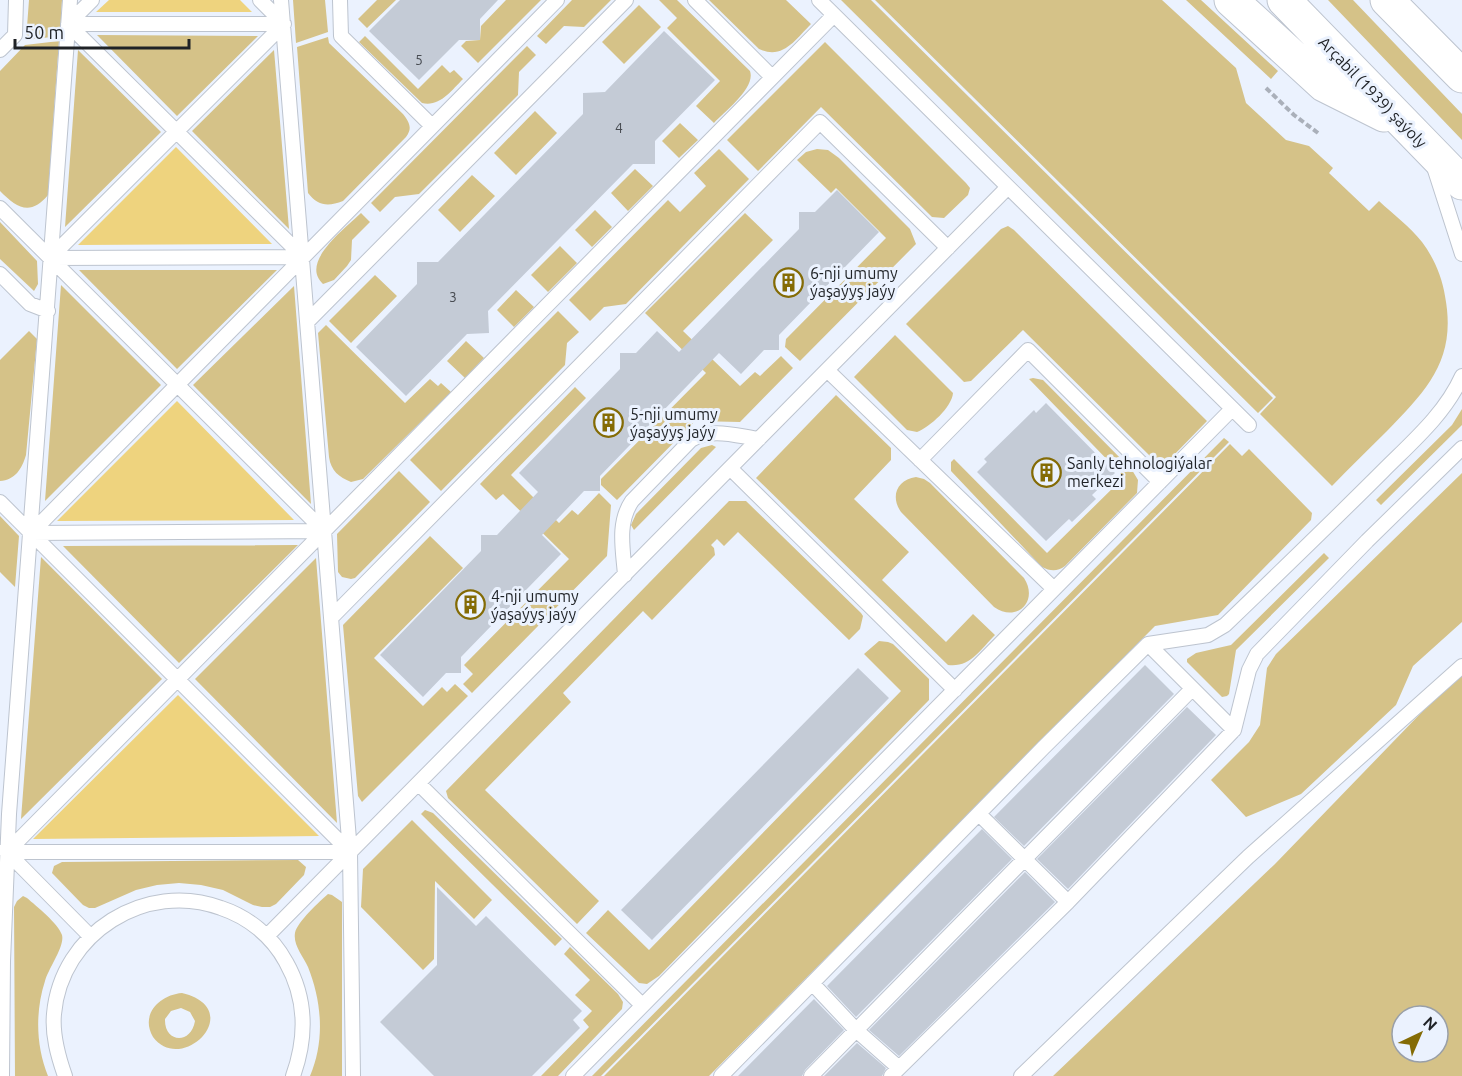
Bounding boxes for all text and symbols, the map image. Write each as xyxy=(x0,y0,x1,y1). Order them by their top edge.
scale bar xyxy=(15,12,189,50)
text: 50 m xyxy=(24,22,64,42)
street label: Arçabil (1939) şaýoly xyxy=(1315,33,1431,152)
house number: 5 xyxy=(415,52,423,68)
house number: 4 xyxy=(615,120,623,136)
place label: 6-nji umumy ýaşaýyş jaýy xyxy=(810,264,898,300)
building icon: 6-nji umumy ýaşaýyş jaýy xyxy=(773,266,805,298)
house number: 3 xyxy=(449,289,457,305)
place label: 5-nji umumy ýaşaýyş jaýy xyxy=(630,405,718,441)
building icon: 5-nji umumy ýaşaýyş jaýy xyxy=(593,407,625,439)
place label: Sanly tehnologiýalar merkezi xyxy=(1067,454,1212,490)
building icon: Sanly tehnologiýalar merkezi xyxy=(1030,456,1062,488)
place label: 4-nji umumy ýaşaýyş jaýy xyxy=(491,587,579,623)
building icon: 4-nji umumy ýaşaýyş jaýy xyxy=(454,589,486,621)
north arrow xyxy=(1390,1004,1450,1064)
text: N xyxy=(1420,1013,1441,1034)

